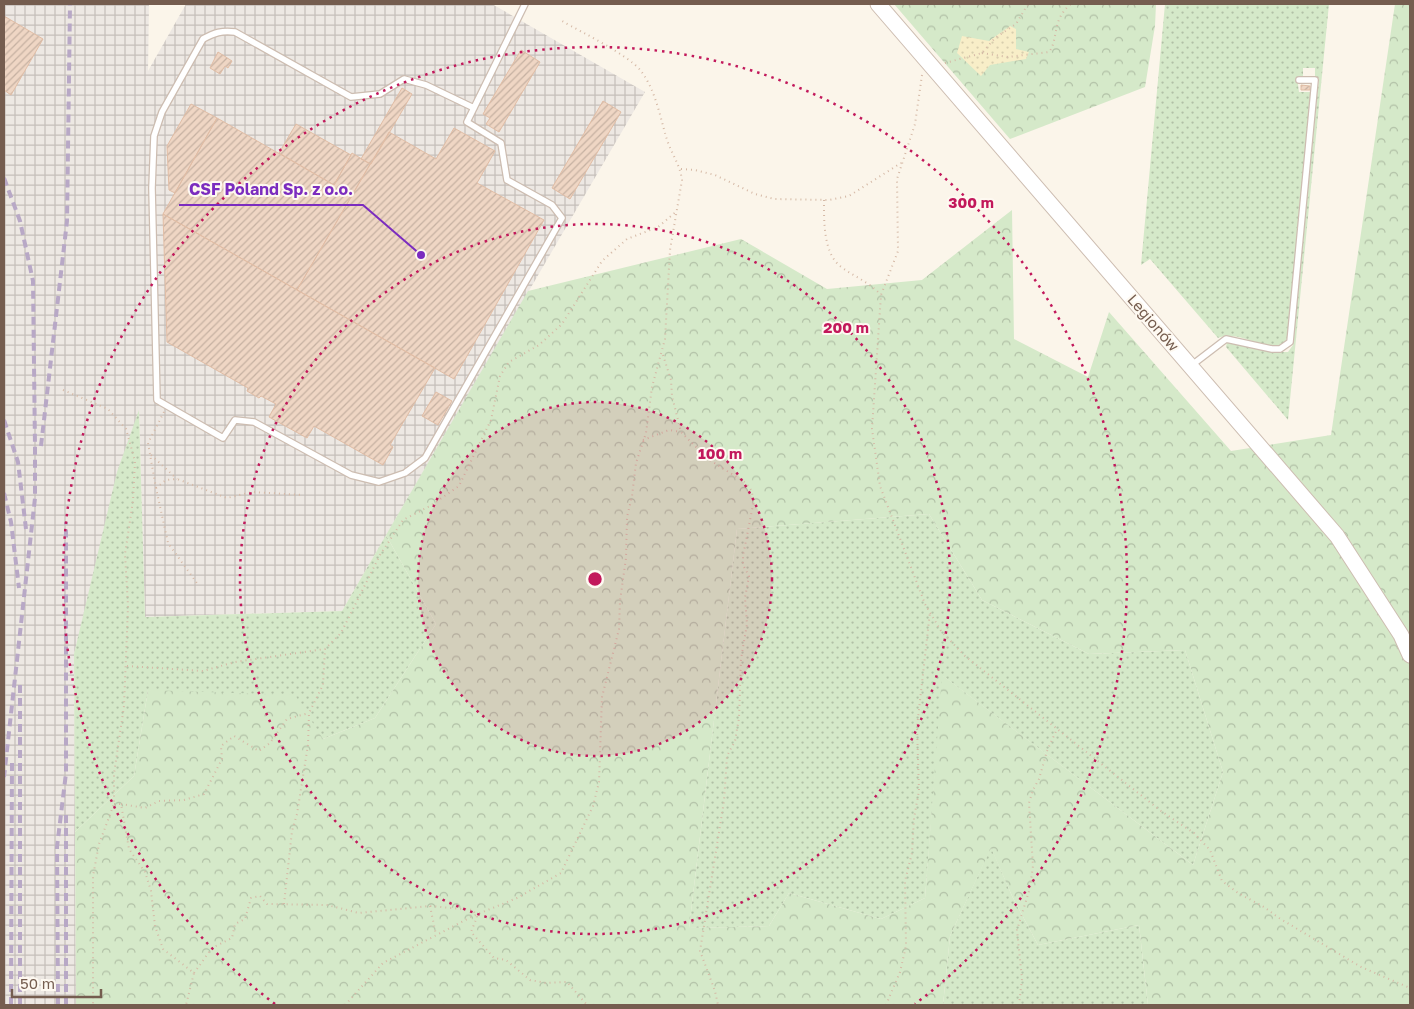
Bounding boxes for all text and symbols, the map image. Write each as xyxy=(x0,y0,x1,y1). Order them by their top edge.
callout: CSF Poland Sp. z o.o. xyxy=(179,174,363,205)
text: CSF Poland Sp. z o.o. xyxy=(189,179,353,199)
text: 300 m xyxy=(948,193,994,211)
street label: Legionów xyxy=(1124,290,1183,355)
text: 200 m xyxy=(823,318,869,336)
text: 100 m xyxy=(698,444,742,462)
centre of rings xyxy=(586,570,604,588)
scale bar xyxy=(12,966,101,998)
text: 50 m xyxy=(20,974,55,992)

